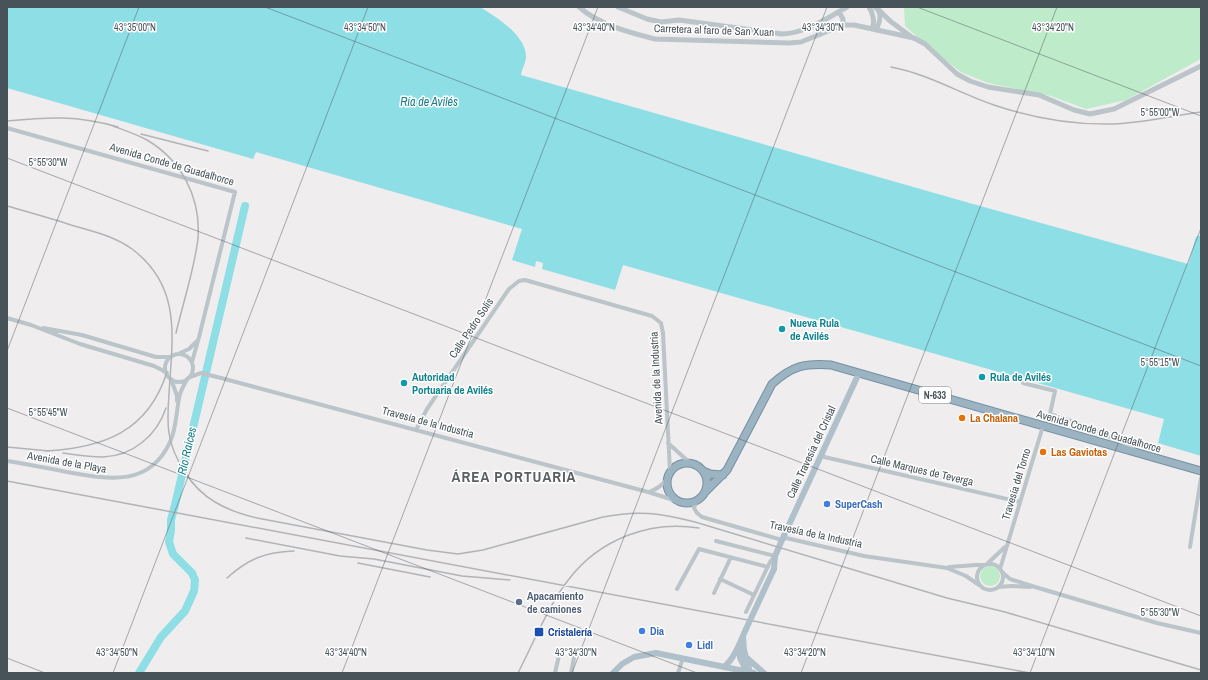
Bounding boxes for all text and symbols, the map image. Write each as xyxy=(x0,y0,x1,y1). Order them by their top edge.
text: 43°35'00"N xyxy=(114,21,156,34)
text: 43°34'50"N xyxy=(344,21,386,34)
text: 43°34'40"N xyxy=(573,21,615,34)
street label: Carretera al faro de San Xuan xyxy=(654,21,774,39)
text: 43°34'30"N xyxy=(802,21,844,34)
text: 43°34'20"N xyxy=(1032,21,1074,34)
water label: Ría de Avilés xyxy=(400,94,458,110)
text: 5°55'00"W xyxy=(1140,106,1180,119)
street label: Avenida Conde de Guadalhorce xyxy=(107,139,236,188)
text: 5°55'30"W xyxy=(28,156,68,169)
street label: Calle Pedro Solís xyxy=(446,295,497,361)
place label: Nueva Rula de Avilés xyxy=(790,316,839,343)
marker: Nueva Rula de Avilés xyxy=(777,324,787,334)
street label: Avenida de la Industria xyxy=(647,331,665,426)
text: 5°55'15"W xyxy=(1140,356,1180,369)
place label: Autoridad Portuaria de Avilés xyxy=(412,370,493,397)
place label: Rula de Avilés xyxy=(990,370,1051,384)
marker: Rula de Avilés xyxy=(977,372,987,382)
marker: Autoridad Portuaria de Avilés xyxy=(399,378,409,388)
road number: N-633 xyxy=(919,387,951,403)
street label: Travesía de la Industria xyxy=(381,403,475,441)
street label: Calle Travesía del Cristal xyxy=(783,403,839,501)
text: 5°55'45"W xyxy=(28,406,68,419)
street label: Avenida Conde de Guadalhorce xyxy=(1034,406,1163,455)
place label: La Chalana xyxy=(970,411,1018,425)
marker: La Chalana xyxy=(957,413,967,423)
water label: Río Raices xyxy=(174,425,200,477)
place label: Las Gaviotas xyxy=(1051,445,1107,459)
street label: Travesía del Torno xyxy=(998,446,1034,522)
marker: Las Gaviotas xyxy=(1038,447,1048,457)
street label: Avenida de la Playa xyxy=(25,448,108,476)
street label: Calle Marques de Teverga xyxy=(869,451,975,489)
district label: ÁREA PORTUARIA xyxy=(452,466,576,487)
place label: SuperCash xyxy=(835,497,883,511)
marker: SuperCash xyxy=(822,499,832,509)
street label: Travesía de la Industria xyxy=(768,517,864,551)
place label: Apacamiento de camiones xyxy=(527,589,584,616)
marker: Apacamiento de camiones xyxy=(514,597,524,607)
text: 5°55'30"W xyxy=(1140,606,1180,619)
place label: Dia xyxy=(650,624,664,638)
place label: Cristalería xyxy=(548,625,592,639)
marker: Cristalería xyxy=(533,626,545,638)
marker: Dia xyxy=(637,626,647,636)
place label: Lidl xyxy=(697,638,713,652)
marker: Lidl xyxy=(684,640,694,650)
text: 43°34'50"N xyxy=(96,646,138,659)
text: 43°34'40"N xyxy=(325,646,367,659)
text: 43°34'30"N xyxy=(555,646,597,659)
text: 43°34'20"N xyxy=(784,646,826,659)
text: 43°34'10"N xyxy=(1013,646,1055,659)

